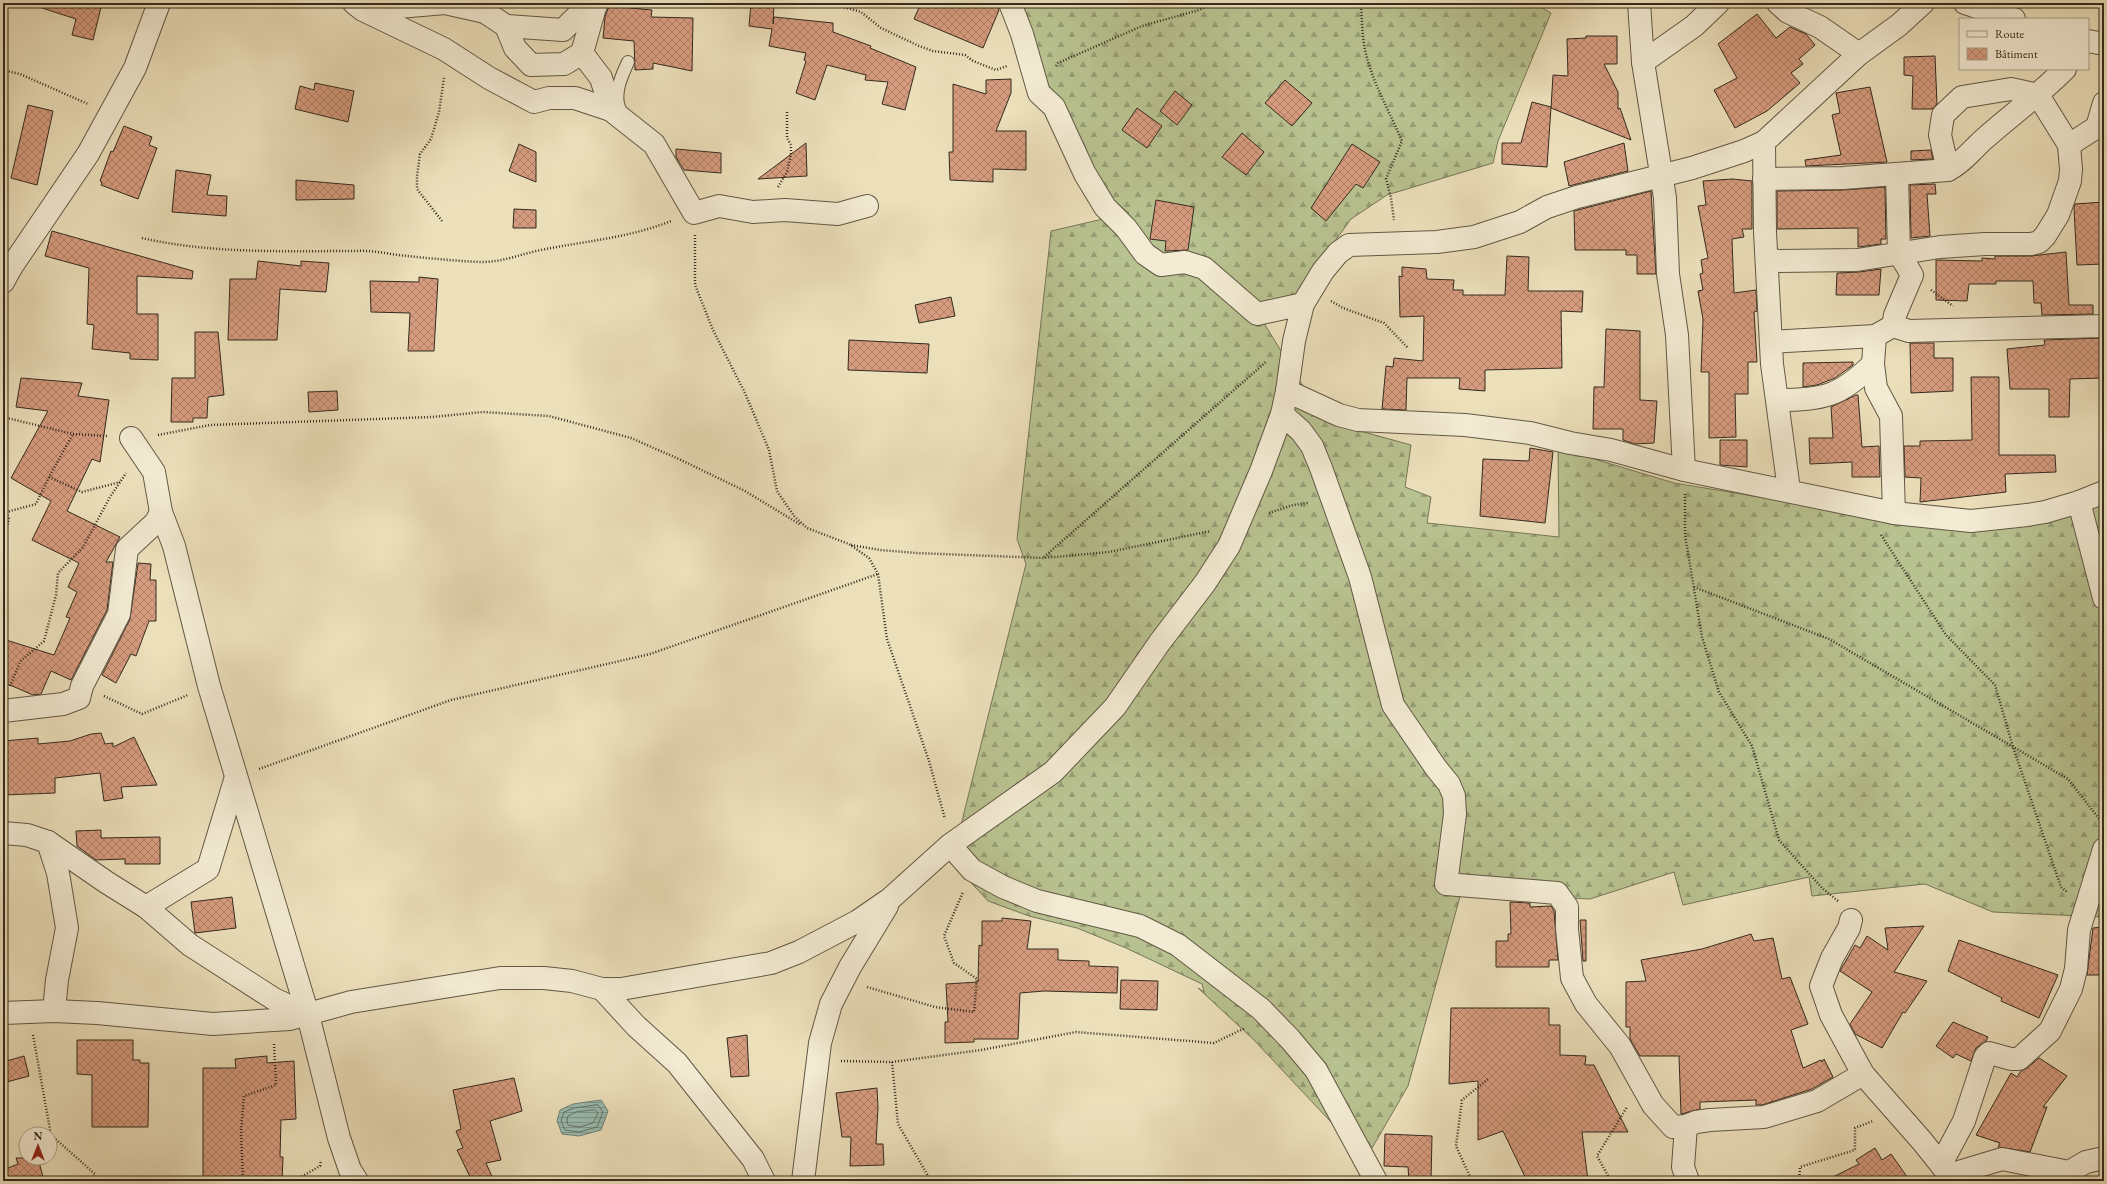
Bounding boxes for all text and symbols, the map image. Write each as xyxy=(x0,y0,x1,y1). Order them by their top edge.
legend xyxy=(1959,18,2089,70)
text: Route xyxy=(1995,26,2025,42)
text: Bâtiment xyxy=(1995,46,2038,62)
north arrow xyxy=(18,1126,58,1166)
text: N xyxy=(34,1129,43,1143)

